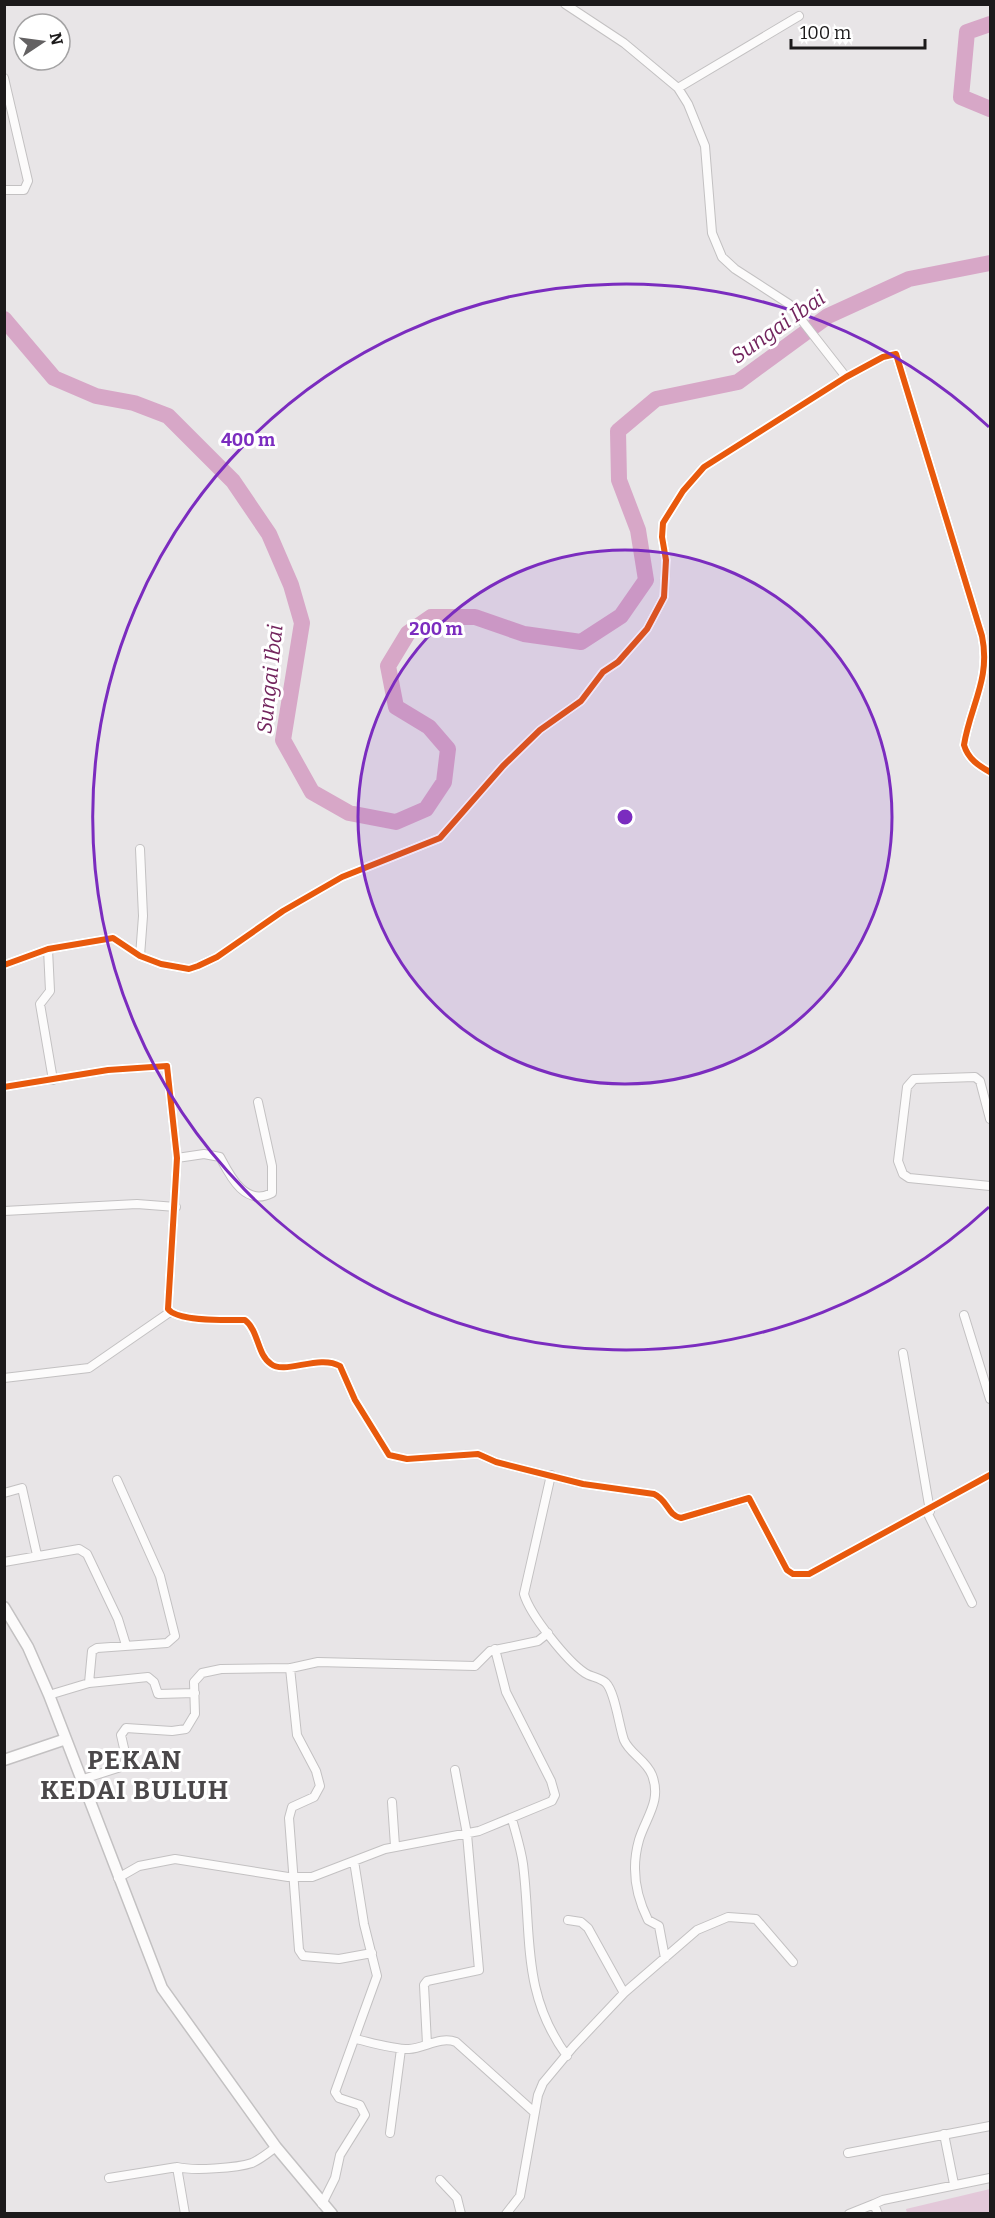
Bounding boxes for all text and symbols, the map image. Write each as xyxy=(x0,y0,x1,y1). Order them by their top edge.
north arrow xyxy=(12,12,72,72)
scale bar xyxy=(791,12,924,50)
text: 100 m xyxy=(800,22,851,44)
text: N xyxy=(45,31,67,47)
water label: Sungai Ibai xyxy=(726,285,830,369)
text: 400 m xyxy=(221,429,275,451)
text: 200 m xyxy=(409,618,463,640)
water label: Sungai Ibai xyxy=(251,623,289,735)
centre of rings xyxy=(615,807,635,827)
district label: PEKAN KEDAI BULUH xyxy=(40,1745,230,1806)

